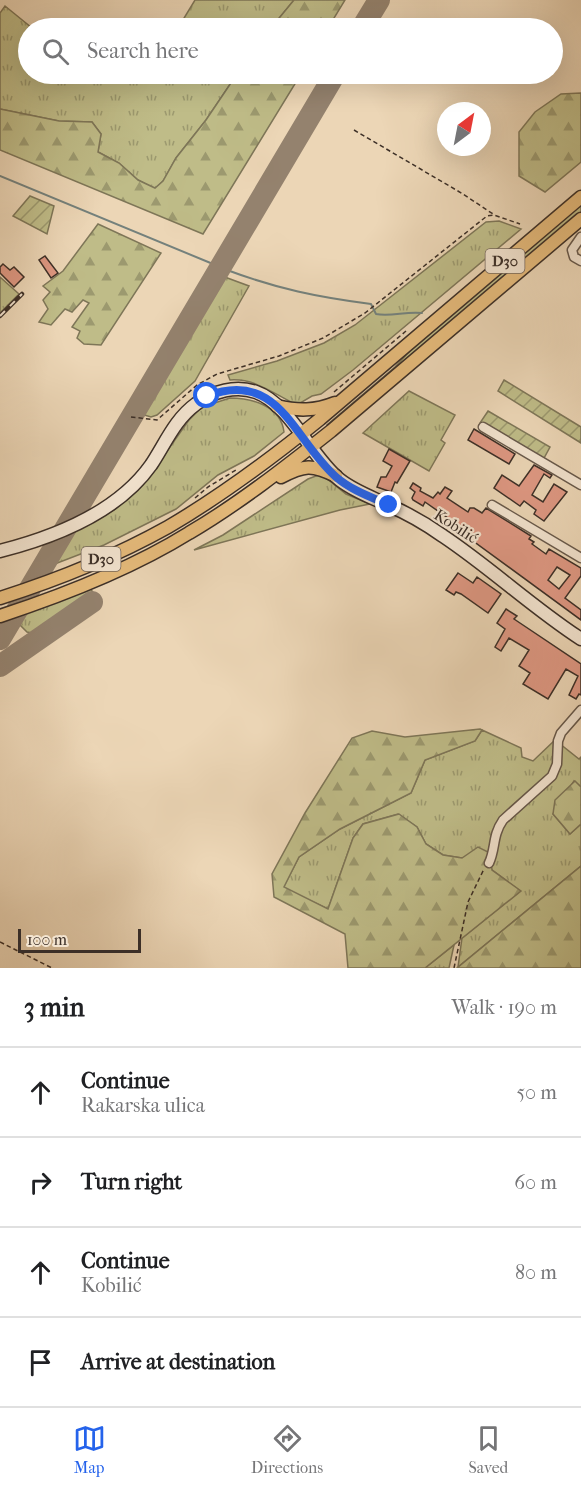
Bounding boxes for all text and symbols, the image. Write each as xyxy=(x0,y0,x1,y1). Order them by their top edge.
search box xyxy=(18,18,563,84)
icon: search xyxy=(39,35,72,68)
text: Search here xyxy=(87,38,199,64)
north arrow xyxy=(437,102,491,156)
road number: D30 xyxy=(486,249,524,273)
route start xyxy=(193,382,219,408)
route end xyxy=(375,491,401,517)
street label: Kobilić xyxy=(430,505,482,547)
road number: D30 xyxy=(82,547,120,571)
scale bar xyxy=(18,926,141,954)
text: 100 m xyxy=(27,930,67,949)
text: 3 min xyxy=(24,992,85,1023)
text: Walk · 190 m xyxy=(451,996,557,1019)
text: Continue xyxy=(81,1068,170,1094)
icon: ahead xyxy=(24,1076,57,1109)
text: 50 m xyxy=(516,1081,557,1104)
text: Rakarska ulica xyxy=(81,1094,205,1117)
icon: right xyxy=(24,1166,57,1199)
text: Turn right xyxy=(81,1169,182,1195)
text: 60 m xyxy=(514,1171,557,1194)
text: Continue xyxy=(81,1248,170,1274)
icon: ahead xyxy=(24,1256,57,1289)
text: 80 m xyxy=(515,1261,557,1284)
text: Kobilić xyxy=(81,1274,142,1297)
icon: arrive xyxy=(24,1346,57,1379)
text: Arrive at destination xyxy=(81,1349,275,1375)
tab: Map xyxy=(73,1422,106,1477)
tab: Directions xyxy=(251,1422,323,1477)
tab: Saved xyxy=(469,1422,508,1477)

